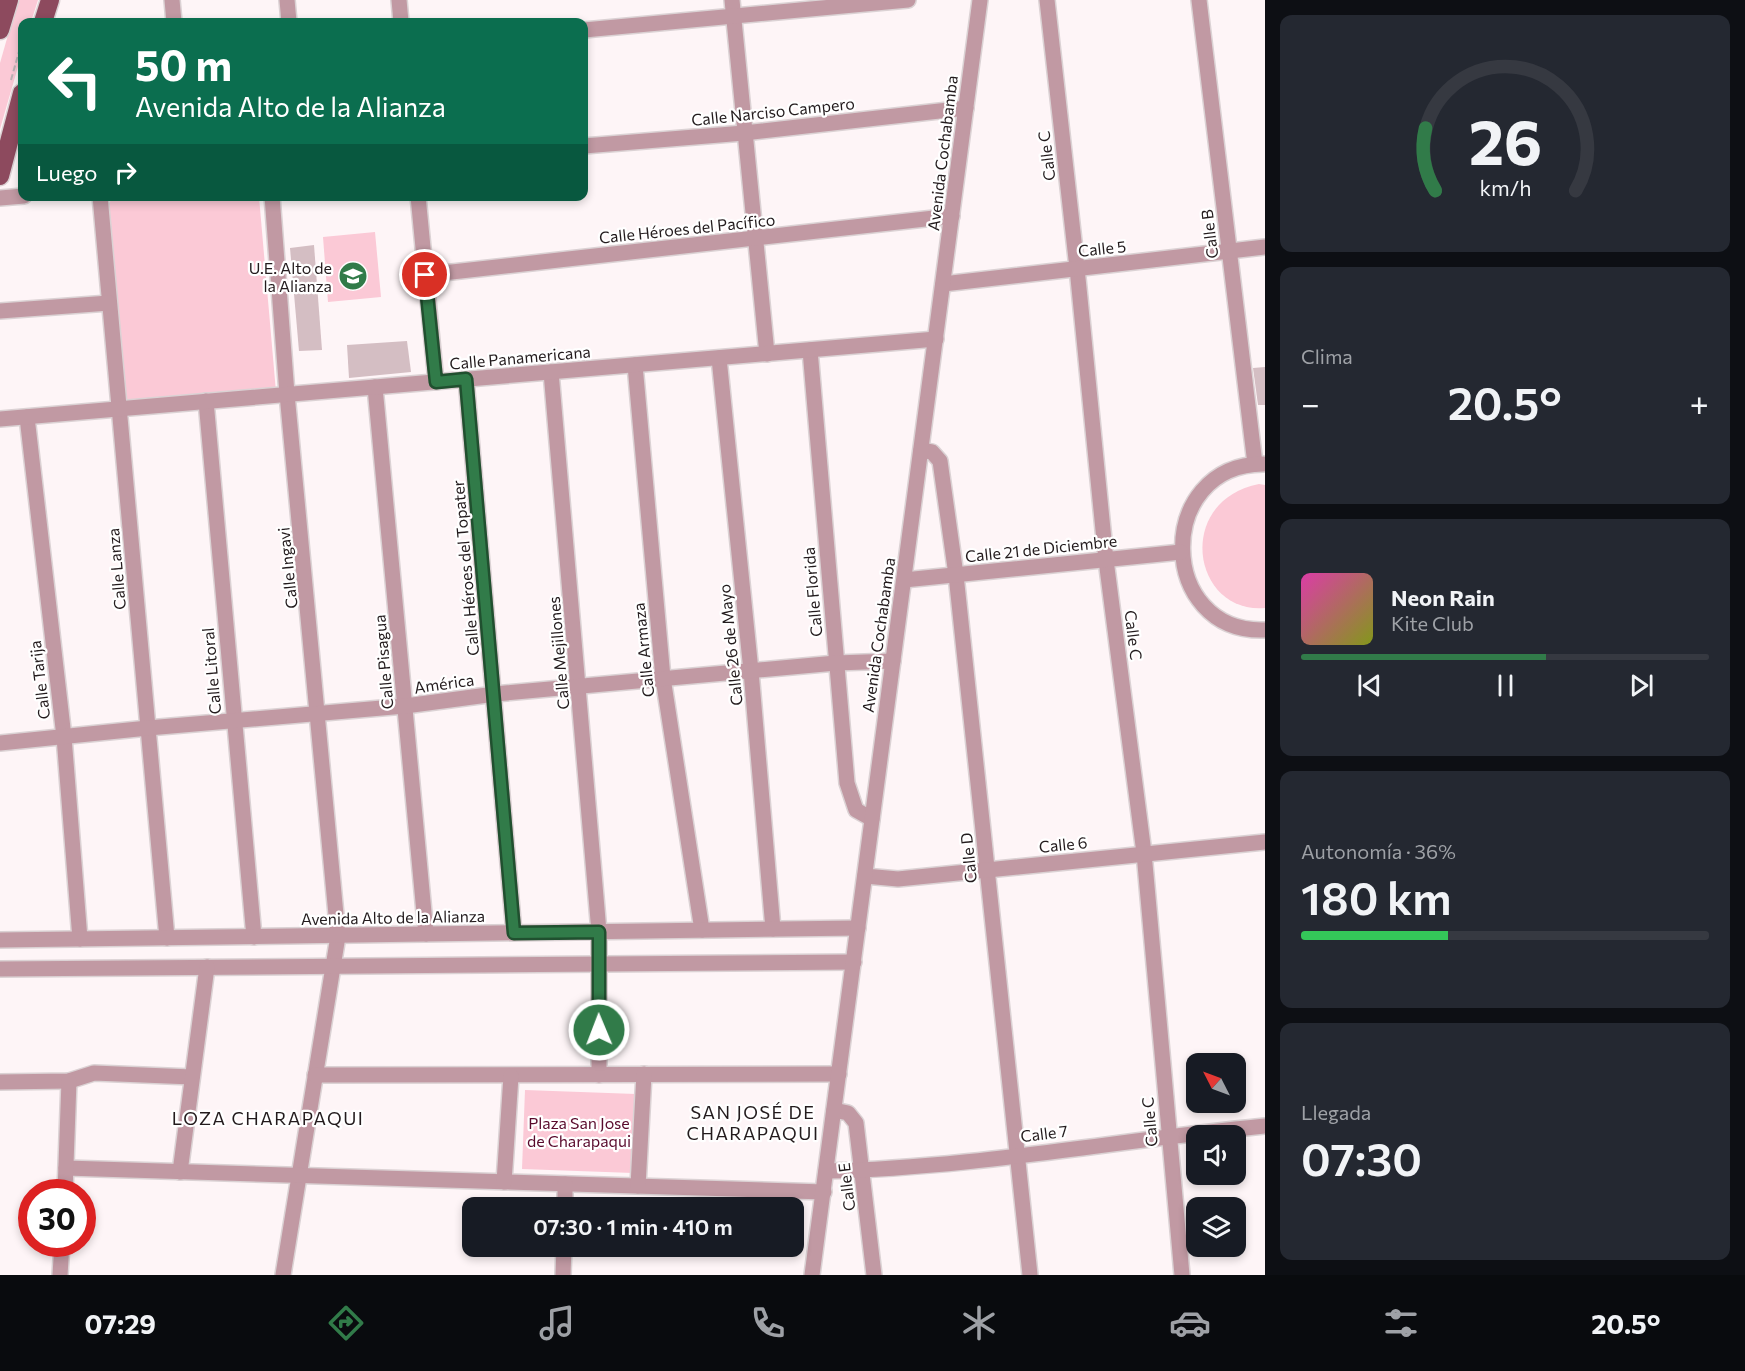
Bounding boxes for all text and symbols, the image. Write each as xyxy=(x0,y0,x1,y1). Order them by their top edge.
text: 50 m xyxy=(135,38,232,90)
icon: left xyxy=(36,42,114,120)
street label: Avenida Cochabamba xyxy=(923,74,961,232)
text: Avenida Alto de la Alianza xyxy=(135,90,446,123)
street label: Calle Narciso Campero xyxy=(690,93,856,129)
text: 26 xyxy=(1468,102,1542,178)
street label: Calle C xyxy=(1034,130,1058,182)
icon: right xyxy=(109,156,142,189)
text: Luego xyxy=(36,159,97,186)
text: km/h xyxy=(1479,174,1531,200)
street label: Calle B xyxy=(1197,208,1221,260)
street label: Calle Héroes del Pacífico xyxy=(598,209,776,247)
street label: Calle 5 xyxy=(1077,236,1127,260)
pin xyxy=(399,249,450,300)
place label: U.E. Alto de la Alianza xyxy=(249,258,332,295)
icon: arrive xyxy=(408,258,441,291)
school or university icon: U.E. Alto de la Alianza xyxy=(337,260,369,292)
street label: Calle Panamericana xyxy=(449,341,591,373)
text: Clima xyxy=(1301,344,1353,368)
text: 20.5° xyxy=(1448,374,1562,429)
text: − xyxy=(1301,382,1320,423)
text: + xyxy=(1690,382,1709,423)
street label: Calle Héroes del Topater xyxy=(448,479,482,657)
street label: Calle Ingavi xyxy=(273,526,301,610)
street label: Calle Lanza xyxy=(103,527,129,611)
street label: Calle 21 de Diciembre xyxy=(964,531,1118,565)
street label: Calle Florida xyxy=(799,546,825,638)
street label: Avenida Cochabamba xyxy=(858,556,898,714)
street label: Calle 26 de Mayo xyxy=(714,583,746,707)
text: Neon Rain xyxy=(1391,584,1495,611)
street label: Calle Mejillones xyxy=(544,596,572,710)
street label: Calle Armaza xyxy=(629,602,657,698)
street label: Calle C xyxy=(1122,609,1146,661)
text: Kite Club xyxy=(1391,611,1474,635)
street label: Calle Pisagua xyxy=(369,614,397,710)
street label: Calle Litoral xyxy=(198,627,224,715)
street label: Calle Tarija xyxy=(25,640,53,720)
street label: América xyxy=(413,669,475,697)
icon: previous xyxy=(1353,669,1386,702)
icon: pause xyxy=(1489,669,1522,702)
icon: next xyxy=(1625,669,1658,702)
street label: Calle D xyxy=(956,832,980,884)
street label: Calle 6 xyxy=(1038,832,1088,856)
text: Autonomía · 36% xyxy=(1301,839,1456,863)
text: 180 km xyxy=(1301,869,1452,924)
street label: Avenida Alto de la Alianza xyxy=(301,906,485,928)
position arrow xyxy=(567,998,631,1062)
north arrow xyxy=(1186,1053,1246,1113)
map controls xyxy=(1186,1053,1246,1257)
street label: Calle C xyxy=(1137,1096,1161,1148)
text: Llegada xyxy=(1301,1100,1371,1124)
district label: SAN JOSÉ DE CHARAPAQUI xyxy=(687,1101,819,1144)
district label: LOZA CHARAPAQUI xyxy=(172,1107,364,1129)
park label: Plaza San Jose de Charapaqui xyxy=(527,1113,631,1150)
street label: Calle 7 xyxy=(1019,1121,1069,1145)
button: sound xyxy=(1186,1125,1246,1185)
text: 07:30 xyxy=(1301,1130,1422,1185)
street label: Calle E xyxy=(834,1162,858,1212)
speed limit sign: 30 xyxy=(18,1179,96,1257)
button: layers xyxy=(1186,1197,1246,1257)
text: 07:30 · 1 min · 410 m xyxy=(533,1213,733,1240)
icon: directions xyxy=(325,1302,367,1344)
icon: music xyxy=(536,1302,578,1344)
icon: phone xyxy=(747,1302,789,1344)
icon: climate xyxy=(958,1302,1000,1344)
icon: car xyxy=(1169,1302,1211,1344)
icon: filters xyxy=(1380,1302,1422,1344)
text: 07:29 xyxy=(85,1307,156,1340)
text: 20.5° xyxy=(1591,1307,1660,1340)

